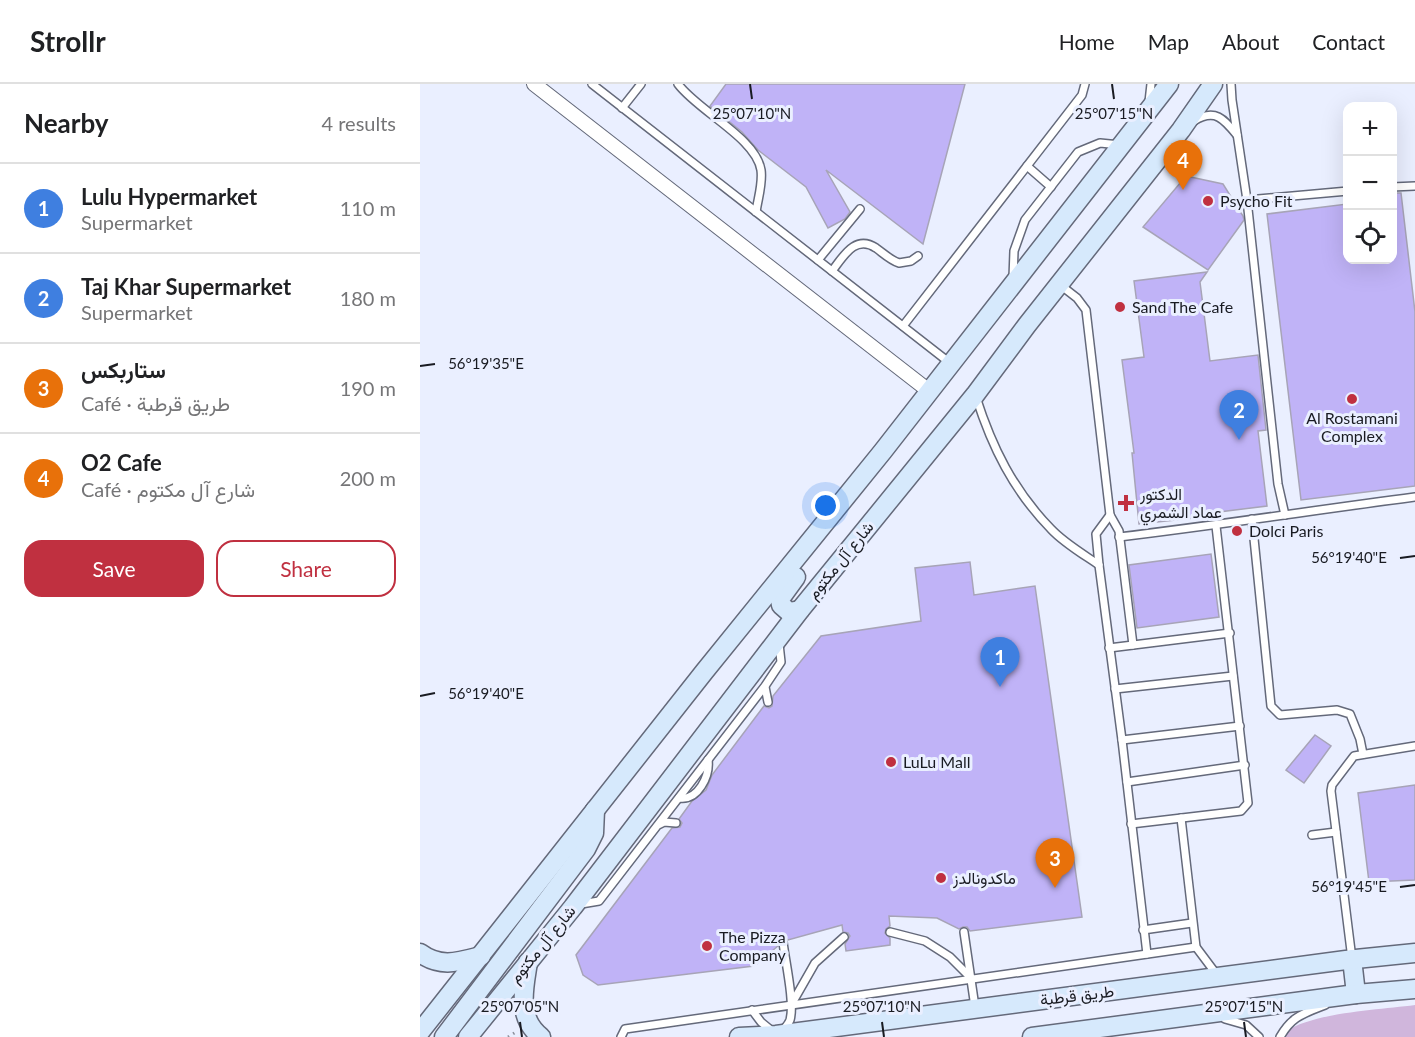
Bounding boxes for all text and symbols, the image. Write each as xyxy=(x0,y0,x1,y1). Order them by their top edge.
text: Strollr xyxy=(30,24,106,58)
text: Home xyxy=(1059,29,1115,54)
text: Map xyxy=(1148,29,1189,54)
text: About xyxy=(1222,29,1279,54)
text: Contact xyxy=(1312,29,1385,54)
map controls xyxy=(1343,102,1397,264)
button: + xyxy=(1343,102,1397,156)
text: 25°07'10"N xyxy=(713,104,791,122)
text: 25°07'15"N xyxy=(1075,104,1153,122)
text: Nearby xyxy=(24,107,109,139)
text: 4 results xyxy=(321,111,396,135)
pin: 4 xyxy=(1164,141,1203,190)
button: − xyxy=(1343,156,1397,210)
text: Lulu Hypermarket xyxy=(81,183,257,210)
place label: Psycho Fit xyxy=(1220,191,1293,210)
marker: Psycho Fit xyxy=(1201,194,1215,208)
text: 1 xyxy=(38,196,49,220)
text: 110 m xyxy=(340,196,396,220)
text: Supermarket xyxy=(81,210,193,234)
button: locate xyxy=(1343,210,1397,264)
text: Taj Khar Supermarket xyxy=(81,273,291,300)
text: 2 xyxy=(38,286,49,310)
text: 180 m xyxy=(340,286,396,310)
place label: Sand The Cafe xyxy=(1132,297,1233,316)
text: Supermarket xyxy=(81,300,193,324)
marker: Sand The Cafe xyxy=(1113,300,1127,314)
text: 56°19'35"E xyxy=(448,354,524,372)
text: ستاربكس xyxy=(81,356,166,383)
text: 3 xyxy=(38,376,49,400)
text: 190 m xyxy=(340,376,396,400)
pin: 2 xyxy=(1220,390,1258,440)
text: Café · طريق قرطبة xyxy=(81,391,230,415)
marker: Al Rostamani Complex xyxy=(1345,392,1359,406)
place label: Al Rostamani Complex xyxy=(1306,408,1398,445)
text: O2 Cafe xyxy=(81,449,162,476)
text: 4 xyxy=(38,466,49,490)
text: 200 m xyxy=(340,466,396,490)
text: Café · شارع آل مكتوم xyxy=(81,477,255,501)
place label: الدكتور عماد الشمري xyxy=(1139,484,1222,526)
your location xyxy=(811,491,840,520)
marker: الدكتور عماد الشمري xyxy=(1117,494,1135,512)
street label: شارع آل مكتوم xyxy=(803,517,879,604)
place label: Dolci Paris xyxy=(1249,521,1323,540)
marker: Dolci Paris xyxy=(1230,524,1244,538)
button: Save xyxy=(24,540,204,597)
button: Share xyxy=(216,540,396,597)
text: 56°19'40"E xyxy=(1311,548,1387,566)
pin: 1 xyxy=(980,638,1020,687)
text: 56°19'40"E xyxy=(448,684,524,702)
place label: LuLu Mall xyxy=(903,752,970,771)
marker: LuLu Mall xyxy=(884,755,898,769)
pin: 3 xyxy=(1036,838,1074,888)
place label: ماكدونالدز xyxy=(952,868,1016,889)
marker: ماكدونالدز xyxy=(934,871,948,885)
text: 56°19'45"E xyxy=(1311,877,1387,895)
street label: شارع آل مكتوم xyxy=(505,901,581,988)
place label: The Pizza Company xyxy=(719,927,786,964)
marker: The Pizza Company xyxy=(700,939,714,953)
street label: طريق قرطبة xyxy=(1039,981,1115,1010)
text: 25°07'05"N xyxy=(481,997,559,1015)
text: 25°07'10"N xyxy=(843,997,921,1015)
text: 25°07'15"N xyxy=(1205,997,1283,1015)

